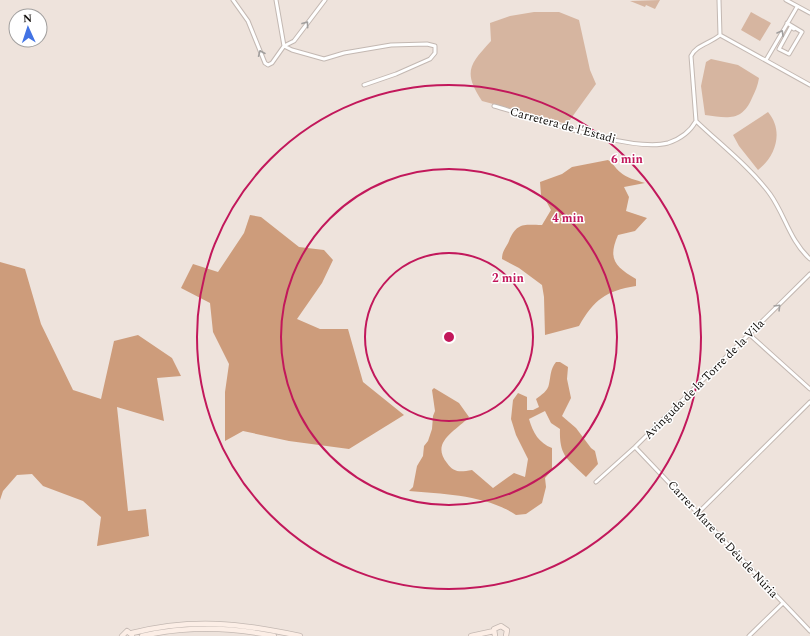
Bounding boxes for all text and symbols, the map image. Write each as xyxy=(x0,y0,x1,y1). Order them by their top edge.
north arrow xyxy=(8,8,48,48)
text: N xyxy=(23,10,32,27)
one-way arrow xyxy=(301,22,308,29)
one-way arrow xyxy=(777,30,784,37)
one-way arrow xyxy=(257,50,265,57)
street label: Carretera de l'Estadi xyxy=(508,102,618,149)
text: 6 min xyxy=(611,150,644,169)
text: 4 min xyxy=(552,209,585,228)
text: 2 min xyxy=(492,269,525,288)
one-way arrow xyxy=(773,304,781,312)
street label: Avinguda de la Torre de la Vila xyxy=(640,315,769,444)
centre of rings xyxy=(442,330,456,344)
street label: Carrer Mare de Déu de Núria xyxy=(663,476,783,603)

